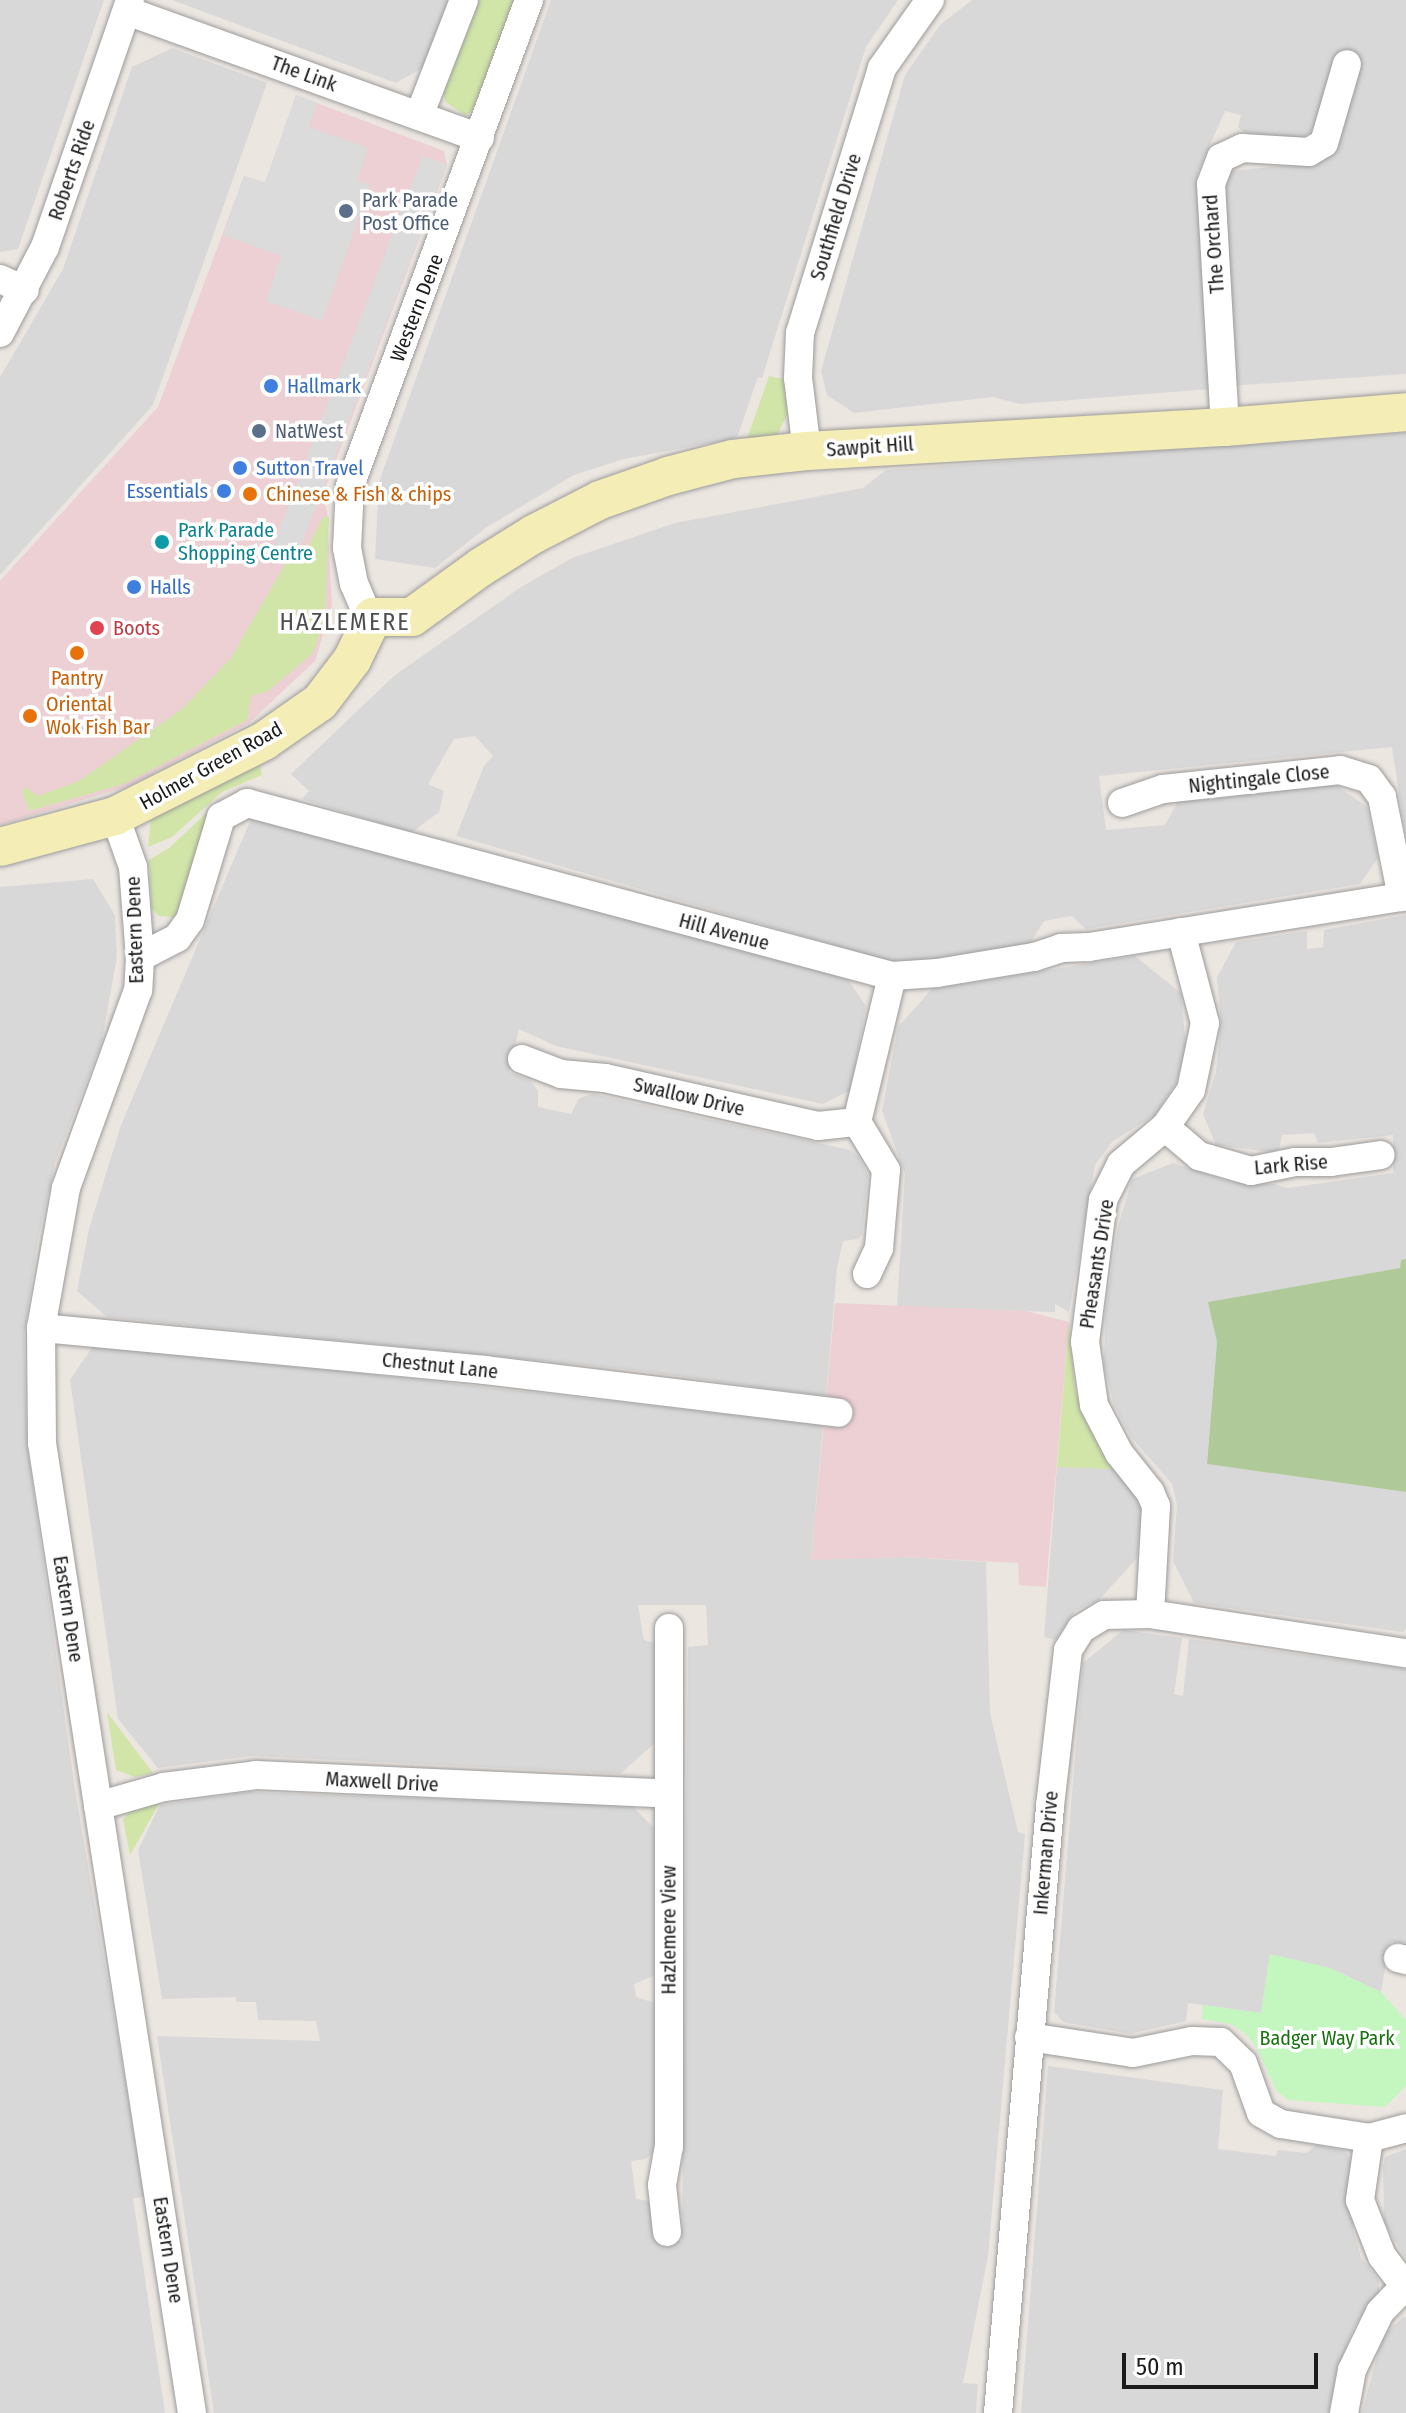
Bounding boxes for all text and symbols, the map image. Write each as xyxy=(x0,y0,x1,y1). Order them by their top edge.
street label: The Link xyxy=(268,51,340,97)
street label: Roberts Ride xyxy=(44,116,100,224)
street label: Southfield Drive xyxy=(805,151,867,283)
place label: Park Parade Post Office xyxy=(362,188,458,235)
street label: The Orchard xyxy=(1199,194,1229,294)
marker: Park Parade Post Office xyxy=(337,202,355,220)
street label: Western Dene xyxy=(385,251,449,365)
place label: Hallmark xyxy=(287,374,361,398)
marker: Hallmark xyxy=(262,377,280,395)
place label: NatWest xyxy=(275,419,343,443)
marker: NatWest xyxy=(250,422,268,440)
street label: Sawpit Hill xyxy=(826,432,914,462)
place label: Sutton Travel xyxy=(256,456,363,480)
marker: Sutton Travel xyxy=(231,459,249,477)
place label: Essentials xyxy=(126,479,208,503)
marker: Essentials xyxy=(215,482,233,500)
place label: Chinese & Fish & chips xyxy=(266,482,451,506)
marker: Chinese & Fish & chips xyxy=(241,485,259,503)
place label: Park Parade Shopping Centre xyxy=(178,518,313,565)
marker: Park Parade Shopping Centre xyxy=(153,533,171,551)
place label: Halls xyxy=(150,575,191,599)
marker: Halls xyxy=(125,578,143,596)
district label: HAZLEMERE xyxy=(279,609,411,637)
place label: Boots xyxy=(113,616,160,640)
marker: Boots xyxy=(88,619,106,637)
marker: Pantry xyxy=(68,644,86,662)
place label: Pantry xyxy=(51,666,103,690)
place label: Oriental Wok Fish Bar xyxy=(46,692,150,739)
marker: Oriental Wok Fish Bar xyxy=(21,707,39,725)
street label: Holmer Green Road xyxy=(136,717,286,815)
street label: Nightingale Close xyxy=(1187,760,1331,798)
street label: Eastern Dene xyxy=(121,876,149,984)
street label: Hill Avenue xyxy=(676,908,772,956)
street label: Swallow Drive xyxy=(631,1073,747,1121)
street label: Lark Rise xyxy=(1253,1150,1329,1180)
street label: Pheasants Drive xyxy=(1075,1198,1119,1330)
street label: Chestnut Lane xyxy=(381,1348,499,1384)
street label: Eastern Dene xyxy=(48,1554,88,1664)
street label: Maxwell Drive xyxy=(325,1767,439,1797)
street label: Inkerman Drive xyxy=(1029,1790,1063,1916)
street label: Hazlemere View xyxy=(657,1865,681,1995)
park label: Badger Way Park xyxy=(1259,2026,1395,2050)
street label: Eastern Dene xyxy=(148,2195,188,2305)
scale bar xyxy=(1126,2337,1322,2387)
text: 50 m xyxy=(1136,2353,1184,2381)

